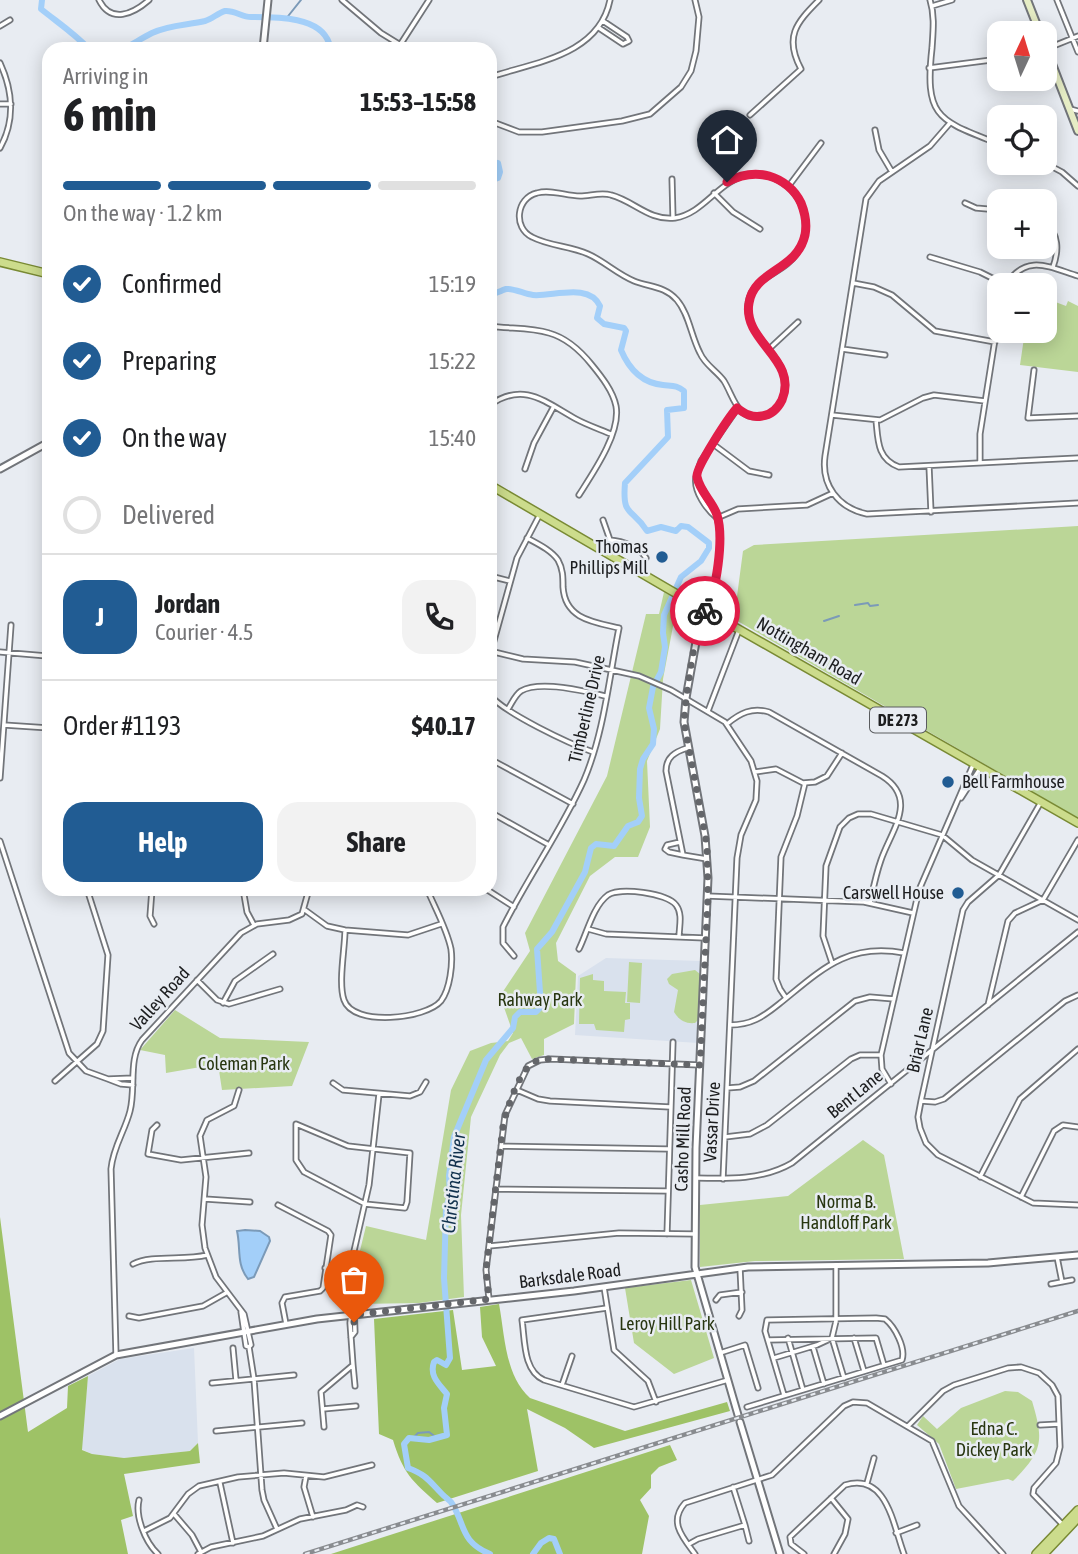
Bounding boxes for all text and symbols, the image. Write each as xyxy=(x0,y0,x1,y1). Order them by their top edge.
north arrow xyxy=(987,21,1057,91)
map controls xyxy=(987,21,1057,343)
text: Arriving in xyxy=(63,63,149,89)
text: 15:53–15:58 xyxy=(360,87,476,117)
text: 6 min xyxy=(63,88,157,141)
button: locate xyxy=(987,105,1057,175)
pin xyxy=(697,110,757,182)
icon: home xyxy=(708,121,746,159)
button: + xyxy=(987,189,1057,259)
text: On the way · 1.2 km xyxy=(63,200,223,226)
icon: check xyxy=(63,265,101,303)
text: Confirmed xyxy=(122,269,222,299)
text: 15:19 xyxy=(429,271,476,297)
button: − xyxy=(987,273,1057,343)
icon: check xyxy=(63,342,101,380)
text: Preparing xyxy=(122,346,216,376)
text: 15:22 xyxy=(429,348,476,374)
icon: check xyxy=(63,419,101,457)
text: On the way xyxy=(122,423,227,453)
text: 15:40 xyxy=(429,425,476,451)
text: Delivered xyxy=(122,500,215,530)
place label: Thomas Phillips Mill xyxy=(570,536,648,578)
marker: Thomas Phillips Mill xyxy=(654,549,670,565)
courier xyxy=(670,576,740,646)
button: phone xyxy=(402,580,476,654)
text: Jordan xyxy=(155,589,220,619)
icon: bike xyxy=(686,592,724,630)
text: J xyxy=(96,602,104,632)
street label: Nottingham Road xyxy=(753,612,865,689)
text: Courier · 4.5 xyxy=(155,619,254,645)
street label: Timberline Drive xyxy=(564,653,609,765)
road number: DE 273 xyxy=(870,708,926,733)
text: Order #1193 xyxy=(63,711,182,741)
text: $40.17 xyxy=(412,711,476,741)
place label: Bell Farmhouse xyxy=(962,771,1065,792)
marker: Bell Farmhouse xyxy=(940,774,956,790)
button: Help xyxy=(63,802,263,882)
button: Share xyxy=(277,802,476,882)
place label: Carswell House xyxy=(843,882,944,903)
marker: Carswell House xyxy=(950,885,966,901)
street label: Valley Road xyxy=(126,963,194,1035)
park label: Rahway Park xyxy=(498,989,583,1010)
street label: Briar Lane xyxy=(902,1005,937,1075)
park label: Coleman Park xyxy=(198,1053,290,1074)
street label: Bent Lane xyxy=(823,1065,887,1122)
street label: Vassar Drive xyxy=(699,1081,724,1163)
street label: Casho Mill Road xyxy=(670,1086,695,1192)
water label: Christina River xyxy=(437,1130,469,1234)
park label: Norma B. Handloff Park xyxy=(800,1191,892,1233)
pin xyxy=(324,1250,384,1322)
street label: Barksdale Road xyxy=(518,1259,622,1292)
icon: bag xyxy=(335,1261,373,1299)
park label: Leroy Hill Park xyxy=(619,1313,715,1334)
park label: Edna C. Dickey Park xyxy=(956,1418,1032,1460)

